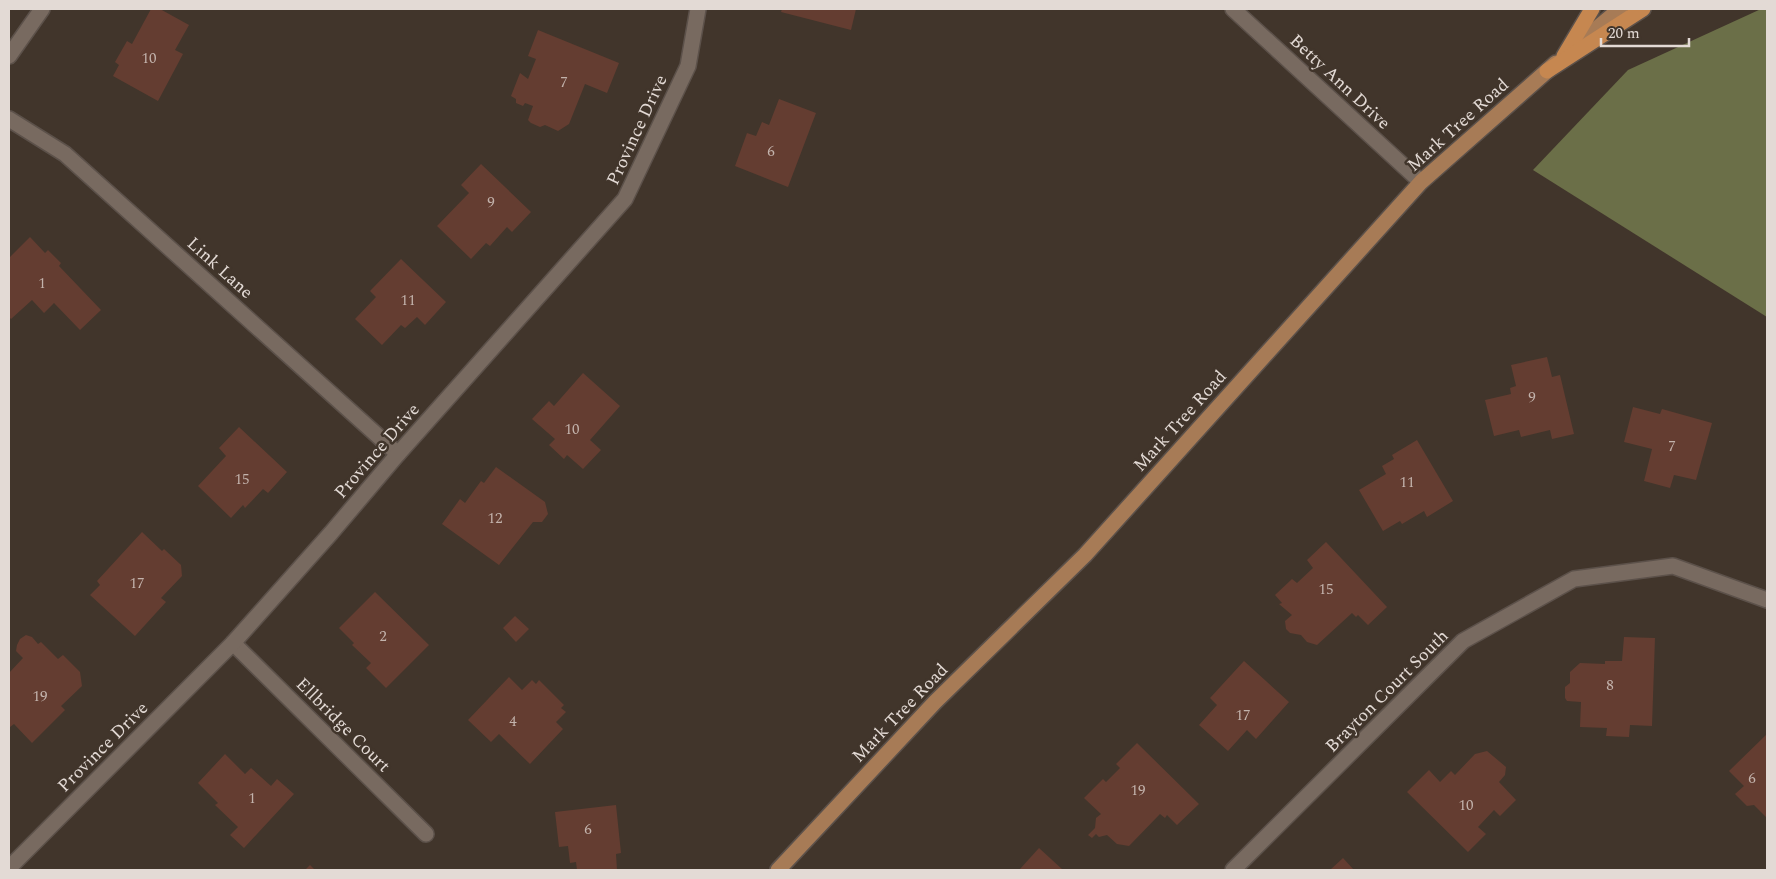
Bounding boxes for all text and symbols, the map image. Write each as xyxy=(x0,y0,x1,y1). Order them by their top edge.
scale bar xyxy=(1601,15,1688,47)
text: 20 m xyxy=(1608,22,1640,45)
street label: Betty Ann Drive xyxy=(1283,28,1397,136)
house number: 10 xyxy=(141,47,157,70)
street label: Province Drive xyxy=(600,70,674,190)
house number: 7 xyxy=(560,71,568,94)
street label: Mark Tree Road xyxy=(1401,72,1515,178)
house number: 6 xyxy=(767,140,775,163)
house number: 9 xyxy=(487,191,495,214)
street label: Link Lane xyxy=(181,231,259,305)
house number: 1 xyxy=(38,272,46,295)
house number: 11 xyxy=(400,289,416,312)
street label: Mark Tree Road xyxy=(1127,364,1233,478)
house number: 9 xyxy=(1528,386,1536,409)
street label: Province Drive xyxy=(328,397,426,505)
house number: 10 xyxy=(564,418,580,441)
house number: 7 xyxy=(1668,435,1676,458)
house number: 15 xyxy=(234,468,250,491)
house number: 11 xyxy=(1399,471,1415,494)
house number: 12 xyxy=(487,507,503,530)
house number: 17 xyxy=(129,572,145,595)
house number: 15 xyxy=(1318,578,1334,601)
street label: Brayton Court South xyxy=(1319,623,1455,759)
house number: 2 xyxy=(379,625,387,648)
street label: Mark Tree Road xyxy=(845,657,955,769)
street label: Ellbridge Court xyxy=(289,671,397,779)
house number: 8 xyxy=(1606,674,1614,697)
house number: 19 xyxy=(32,685,48,708)
street label: Province Drive xyxy=(51,695,155,799)
house number: 17 xyxy=(1235,704,1251,727)
house number: 4 xyxy=(509,710,517,733)
house number: 6 xyxy=(1748,767,1756,790)
house number: 19 xyxy=(1130,779,1146,802)
house number: 1 xyxy=(248,787,256,810)
house number: 10 xyxy=(1458,794,1474,817)
house number: 6 xyxy=(584,818,592,841)

